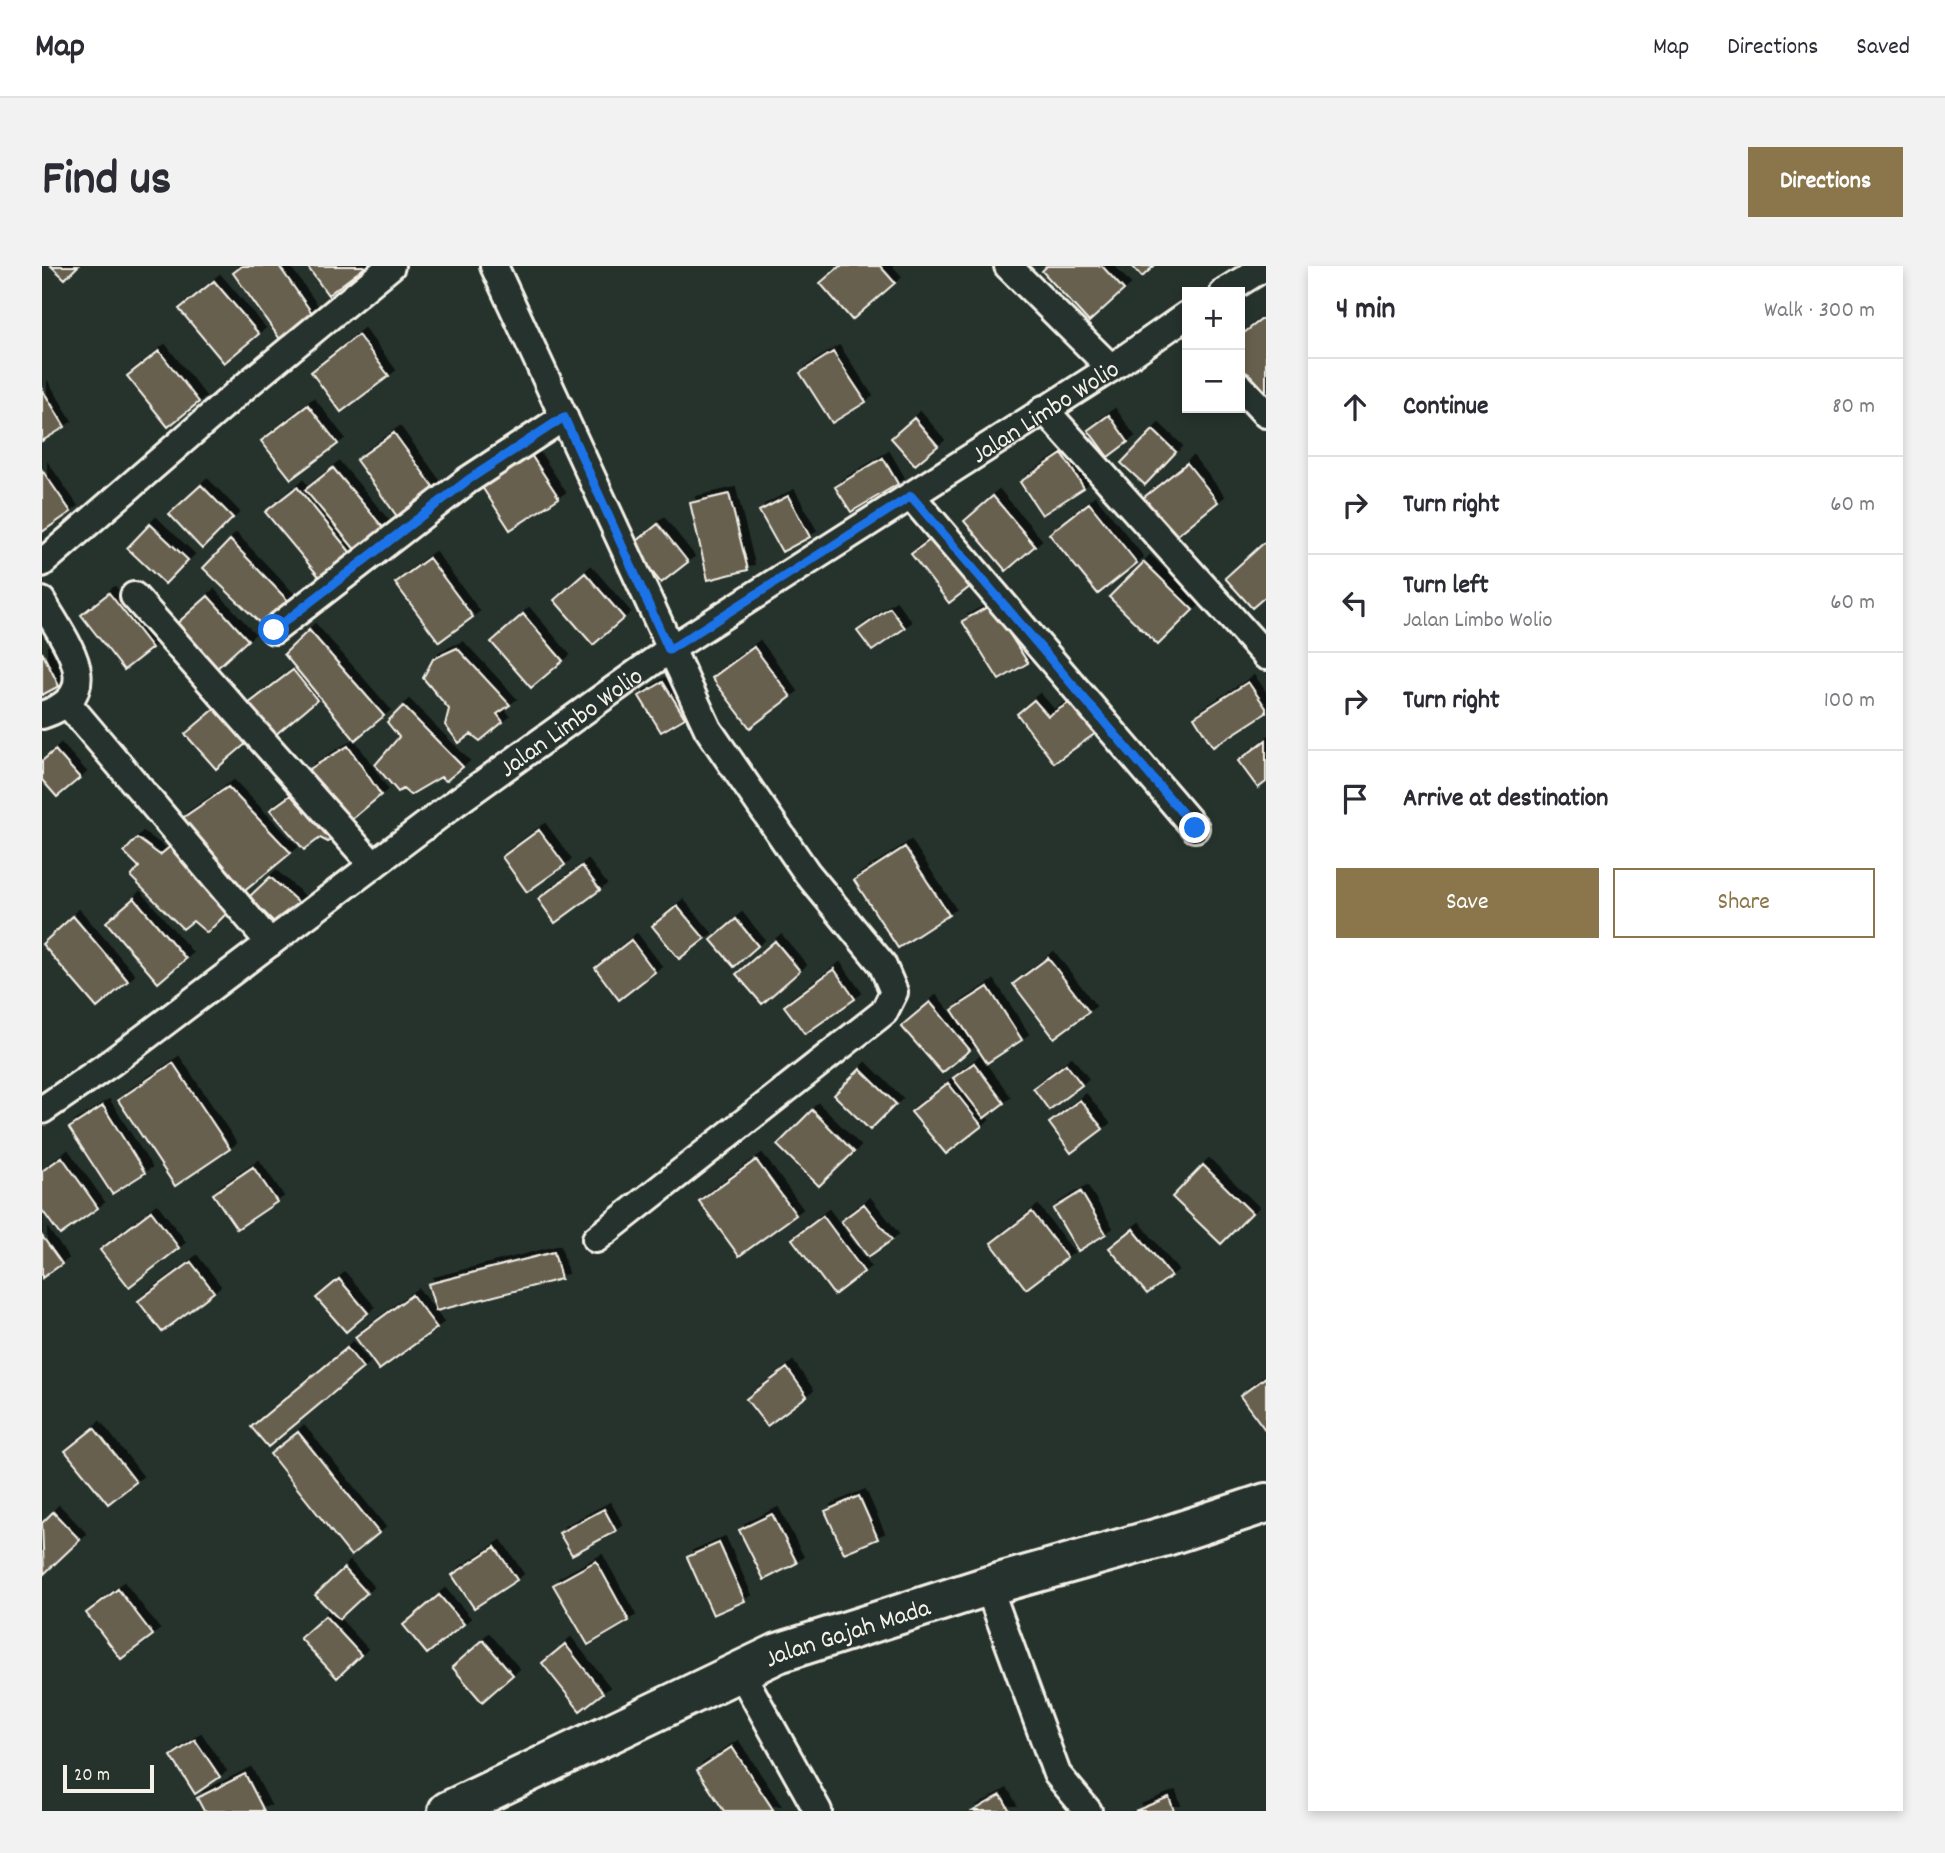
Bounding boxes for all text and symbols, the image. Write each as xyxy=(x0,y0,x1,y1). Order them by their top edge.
text: Map xyxy=(35,25,85,72)
text: Map xyxy=(1653,31,1689,65)
text: Directions xyxy=(1727,31,1818,65)
text: Saved xyxy=(1856,31,1910,65)
text: Find us xyxy=(42,147,171,217)
button: Directions xyxy=(1748,147,1903,217)
map controls xyxy=(1182,287,1245,413)
button: + xyxy=(1182,287,1245,350)
text: 4 min xyxy=(1336,290,1395,333)
text: Walk · 300 m xyxy=(1764,295,1875,328)
button: − xyxy=(1182,350,1245,413)
street label: Jalan Limbo Wolio xyxy=(965,352,1128,475)
icon: ahead xyxy=(1336,388,1374,426)
text: Continue xyxy=(1403,389,1488,426)
text: 80 m xyxy=(1832,391,1875,424)
icon: right xyxy=(1336,486,1374,524)
text: Turn right xyxy=(1403,487,1500,524)
text: 60 m xyxy=(1830,489,1875,522)
text: Turn left xyxy=(1403,568,1489,605)
icon: left xyxy=(1336,584,1374,622)
text: 60 m xyxy=(1830,587,1875,620)
text: Jalan Limbo Wolio xyxy=(1403,605,1553,638)
route start xyxy=(258,614,289,645)
street label: Jalan Limbo Wolio xyxy=(493,659,652,788)
icon: right xyxy=(1336,682,1374,720)
text: Turn right xyxy=(1403,683,1500,720)
text: 100 m xyxy=(1824,685,1875,718)
icon: arrive xyxy=(1336,780,1374,818)
text: Arrive at destination xyxy=(1403,781,1608,818)
route end xyxy=(1179,812,1210,843)
button: Save xyxy=(1336,868,1599,938)
button: Share xyxy=(1613,868,1875,938)
street label: Jalan Gajah Mada xyxy=(759,1590,936,1679)
scale bar xyxy=(63,1762,154,1794)
text: 20 m xyxy=(74,1763,110,1790)

